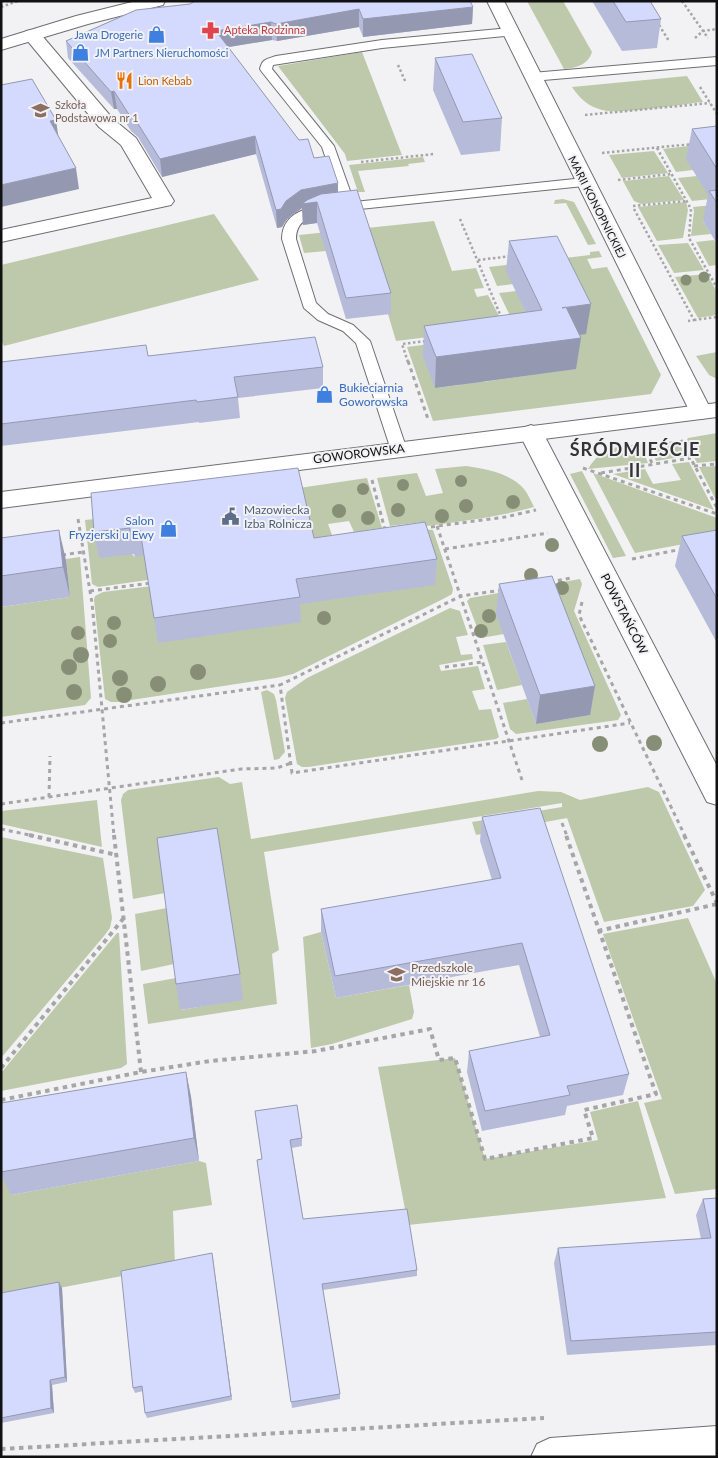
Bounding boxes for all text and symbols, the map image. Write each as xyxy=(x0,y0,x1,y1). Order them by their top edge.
pharmacy icon: Apteka Rodzinna xyxy=(200,20,220,40)
place label: Apteka Rodzinna xyxy=(224,23,305,36)
shop icon: Jawa Drogerie xyxy=(147,25,167,45)
place label: Jawa Drogerie xyxy=(74,28,143,41)
shop icon: JM Partners Nieruchomości xyxy=(71,43,91,63)
place label: JM Partners Nieruchomości xyxy=(95,46,229,59)
restaurant icon: Lion Kebab xyxy=(114,71,134,91)
place label: Lion Kebab xyxy=(138,74,192,87)
place label: Szkoła Podstawowa nr 1 xyxy=(55,98,139,124)
school or university icon: Szkoła Podstawowa nr 1 xyxy=(31,101,51,121)
street label: MARII KONOPNICKIEJ xyxy=(566,153,629,260)
place label: Bukieciarnia Goworowska xyxy=(339,380,408,409)
shop icon: Bukieciarnia Goworowska xyxy=(315,385,335,405)
district label: ŚRÓDMIEŚCIE II xyxy=(570,438,700,481)
street label: GOWOROWSKA xyxy=(312,440,406,467)
place label: Mazowiecka Izba Rolnicza xyxy=(244,502,312,531)
public building icon: Mazowiecka Izba Rolnicza xyxy=(220,507,240,527)
place label: Salon Fryzjerski u Ewy xyxy=(69,513,155,542)
shop icon: Salon Fryzjerski u Ewy xyxy=(158,518,178,538)
street label: POWSTAŃCÓW xyxy=(598,571,652,657)
place label: Przedszkole Miejskie nr 16 xyxy=(411,960,486,989)
school or university icon: Przedszkole Miejskie nr 16 xyxy=(387,965,407,985)

